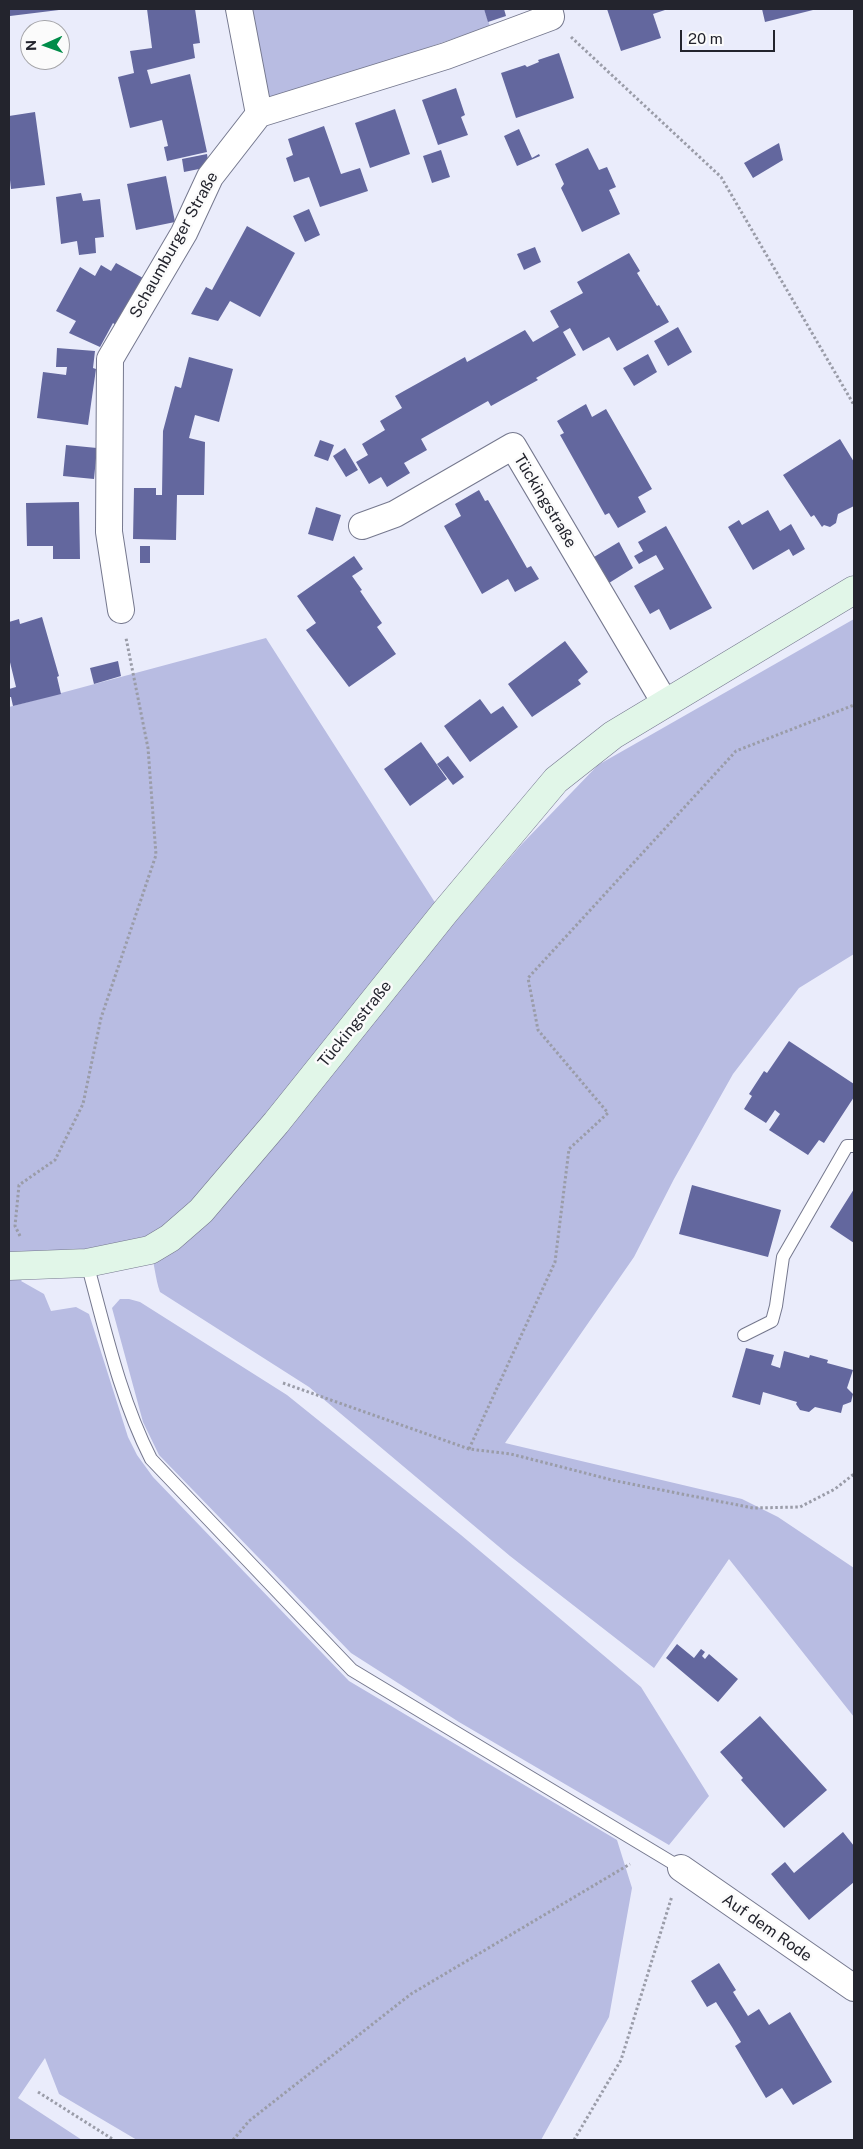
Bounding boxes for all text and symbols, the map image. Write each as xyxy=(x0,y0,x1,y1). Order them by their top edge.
north arrow xyxy=(20,20,70,70)
scale bar xyxy=(683,20,778,52)
text: 20 m xyxy=(688,30,723,47)
text: N xyxy=(23,40,39,51)
street label: Schaumburger Straße xyxy=(126,168,222,322)
street label: Tückingstraße xyxy=(510,451,580,551)
street label: Tückingstraße xyxy=(314,977,396,1071)
street label: Auf dem Rode xyxy=(718,1890,816,1966)

